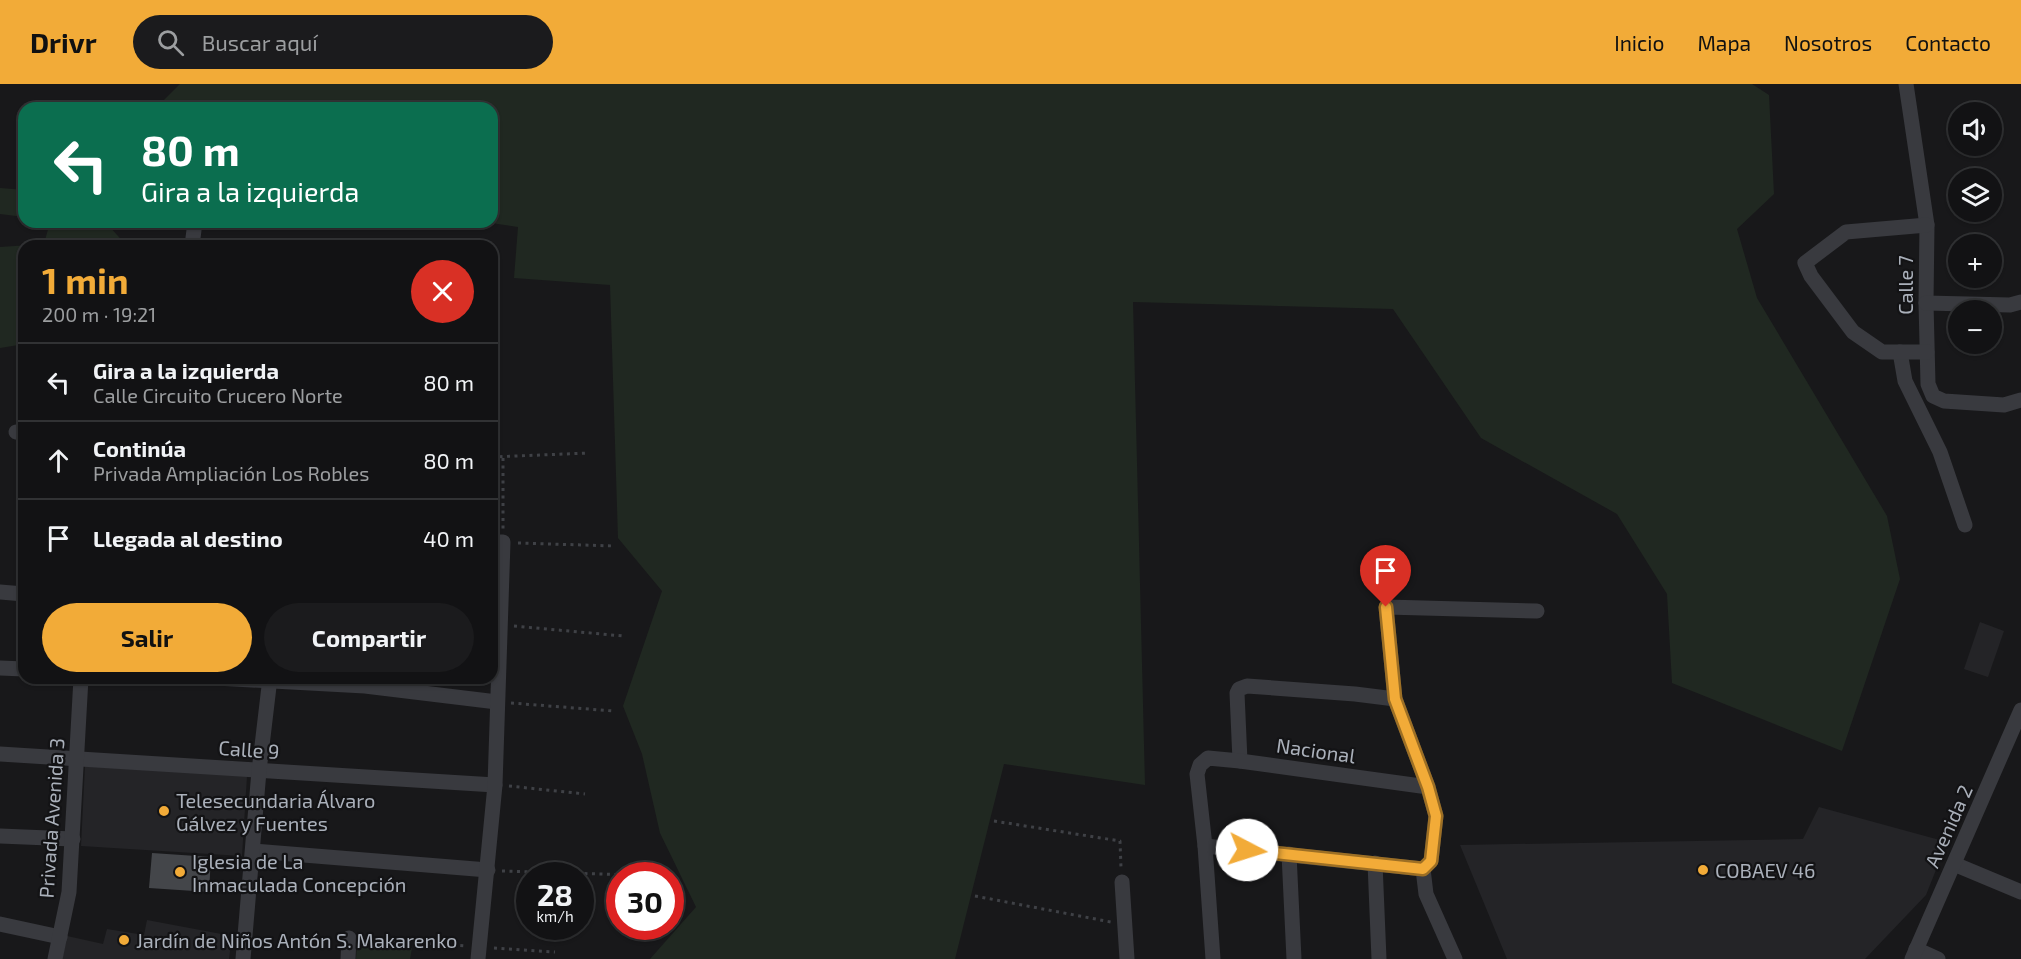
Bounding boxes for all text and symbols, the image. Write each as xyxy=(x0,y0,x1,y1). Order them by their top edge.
search box xyxy=(133,15,553,69)
text: Drivr xyxy=(30,25,97,59)
icon: search xyxy=(154,26,187,59)
text: Buscar aquí xyxy=(202,29,318,55)
text: Inicio xyxy=(1614,30,1664,55)
text: Mapa xyxy=(1697,30,1751,55)
text: Nosotros xyxy=(1784,30,1872,55)
text: Contacto xyxy=(1905,30,1991,55)
map controls xyxy=(1948,102,2002,354)
button: sound xyxy=(1948,102,2002,156)
text: 80 m xyxy=(141,124,240,174)
icon: left xyxy=(42,126,120,204)
button: layers xyxy=(1948,168,2002,222)
text: Gira a la izquierda xyxy=(141,175,359,207)
button: + xyxy=(1948,234,2002,288)
street label: Calle 7 xyxy=(1893,255,1917,315)
text: 1 min xyxy=(42,258,129,301)
button: close xyxy=(411,260,474,323)
button: − xyxy=(1948,300,2002,354)
text: 200 m · 19:21 xyxy=(42,302,156,326)
text: Gira a la izquierda xyxy=(93,357,279,383)
icon: left xyxy=(42,366,75,399)
text: 80 m xyxy=(423,369,474,395)
text: Calle Circuito Crucero Norte xyxy=(93,383,343,407)
text: Continúa xyxy=(93,435,186,461)
icon: ahead xyxy=(42,444,75,477)
text: 80 m xyxy=(423,447,474,473)
text: Privada Ampliación Los Robles xyxy=(93,461,369,485)
icon: arrive xyxy=(42,522,75,555)
text: Llegada al destino xyxy=(93,525,283,551)
text: 40 m xyxy=(423,525,474,551)
pin xyxy=(1360,545,1411,607)
icon: arrive xyxy=(1369,554,1402,587)
button: Salir xyxy=(42,603,252,672)
button: Compartir xyxy=(264,603,474,672)
street label: Nacional xyxy=(1275,733,1357,767)
street label: Calle 9 xyxy=(218,735,280,763)
street label: Privada Avenida 3 xyxy=(33,737,69,899)
street label: Avenida 2 xyxy=(1919,781,1977,871)
place label: Telesecundaria Álvaro Gálvez y Fuentes xyxy=(176,788,375,835)
marker: Telesecundaria Álvaro Gálvez y Fuentes xyxy=(157,804,171,818)
position arrow xyxy=(1215,818,1279,882)
place label: Iglesia de La Inmaculada Concepción xyxy=(192,849,406,896)
place label: COBAEV 46 xyxy=(1715,858,1815,882)
speed limit sign: 30 xyxy=(606,862,684,940)
marker: COBAEV 46 xyxy=(1696,863,1710,877)
marker: Iglesia de La Inmaculada Concepción xyxy=(173,865,187,879)
text: 28 xyxy=(537,876,573,912)
text: km/h xyxy=(536,907,574,925)
place label: Jardín de Niños Antón S. Makarenko xyxy=(136,928,457,952)
marker: Jardín de Niños Antón S. Makarenko xyxy=(117,933,131,947)

